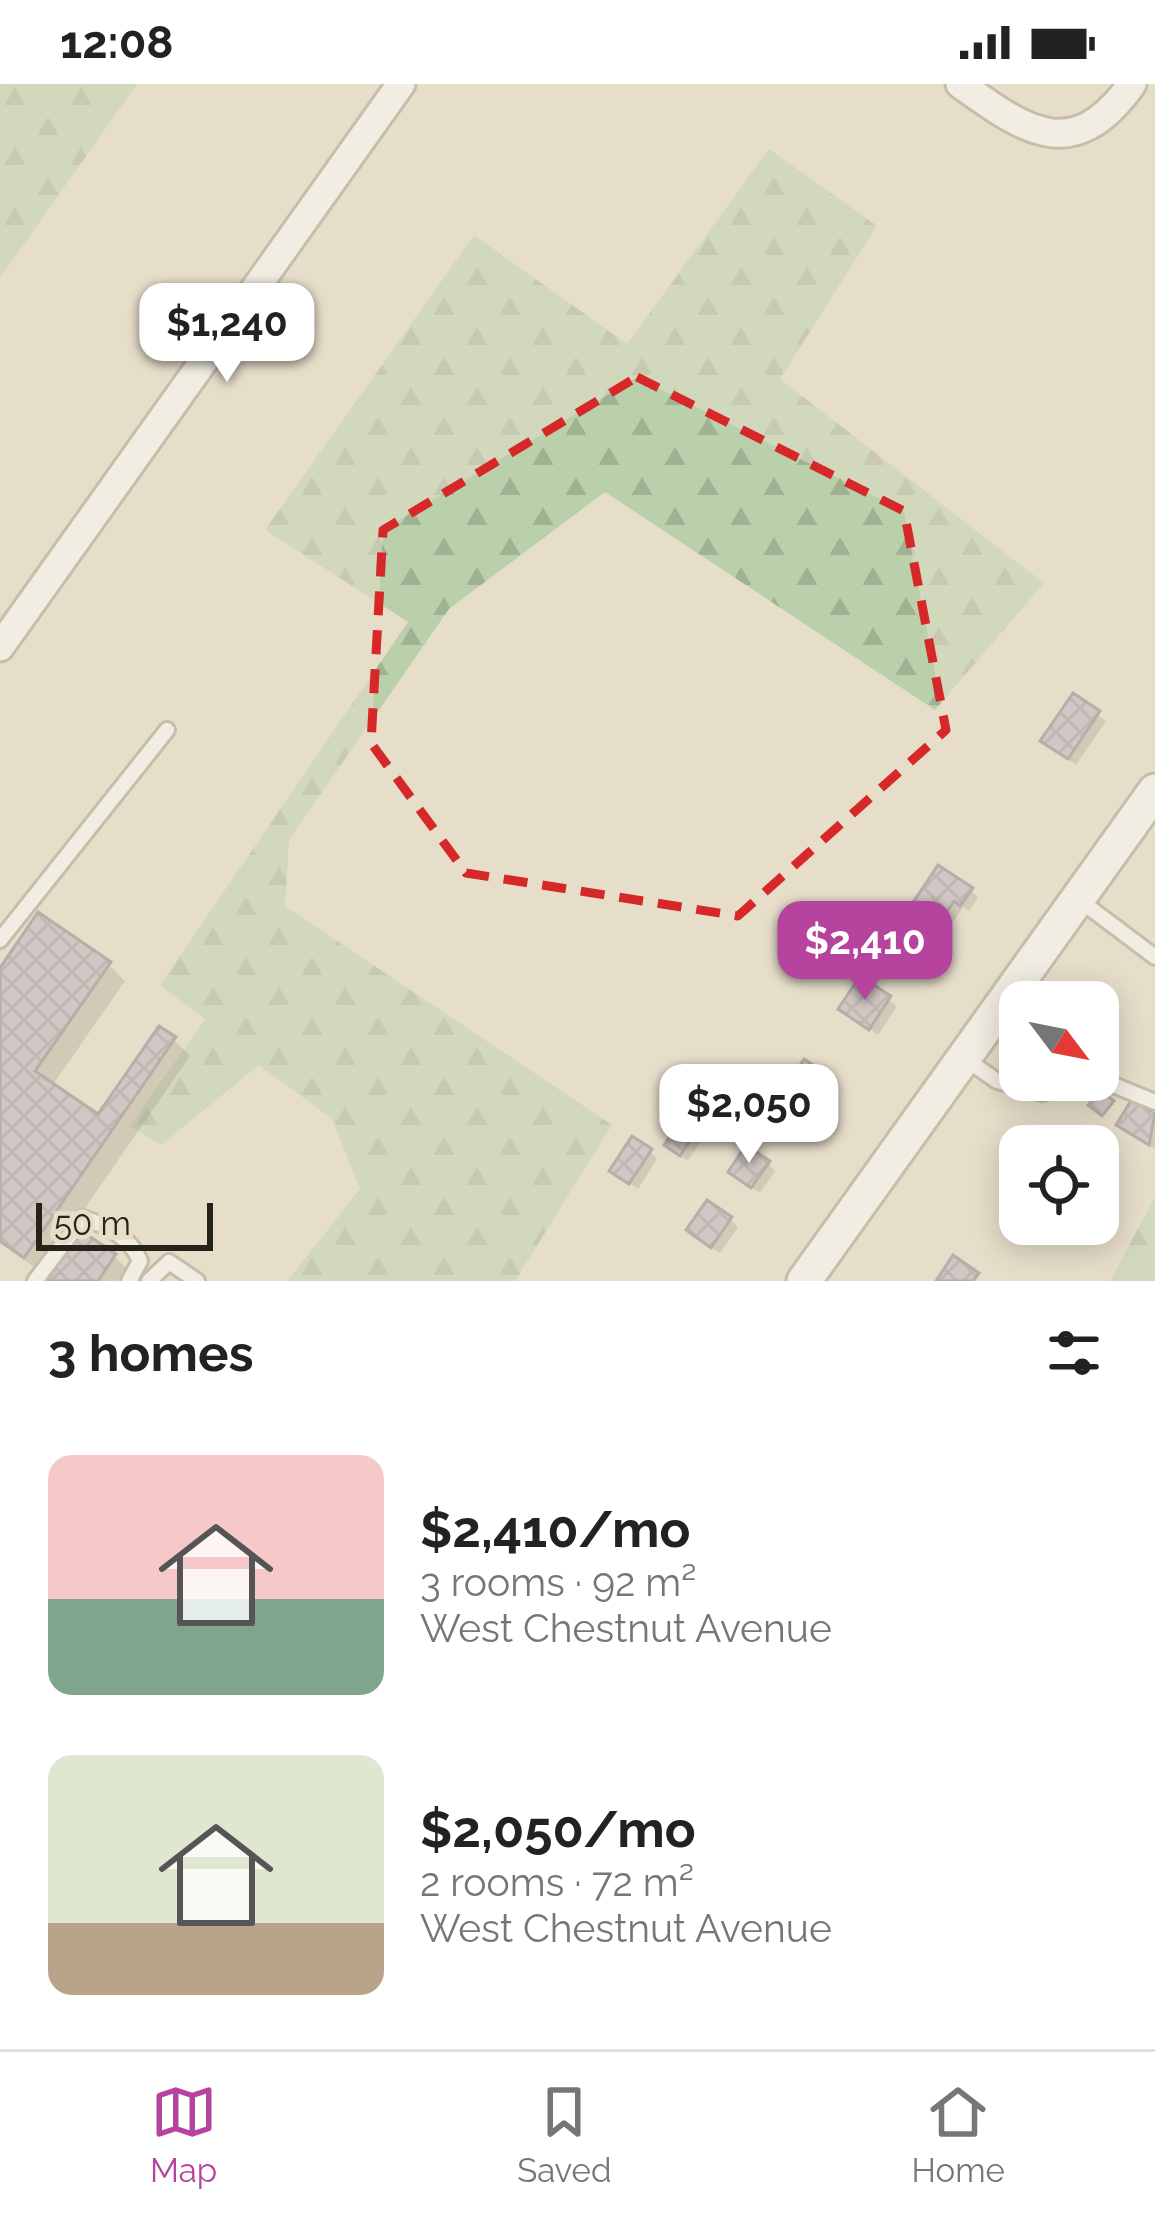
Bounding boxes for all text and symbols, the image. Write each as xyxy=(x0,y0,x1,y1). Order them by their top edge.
text: 12:08 xyxy=(60,16,174,69)
pin: $1,240 xyxy=(129,283,325,385)
text: $1,240 xyxy=(166,299,288,345)
pin: $2,410 xyxy=(767,901,963,1003)
text: $2,410 xyxy=(804,917,926,963)
north arrow xyxy=(999,981,1119,1101)
map controls xyxy=(999,981,1119,1245)
pin: $2,050 xyxy=(651,1064,847,1166)
text: $2,050 xyxy=(686,1080,812,1126)
button: locate xyxy=(999,1125,1119,1245)
scale bar xyxy=(36,1197,213,1250)
text: 50 m xyxy=(54,1204,131,1243)
icon: filters xyxy=(1041,1320,1107,1386)
text: 3 homes xyxy=(48,1323,254,1383)
text: $2,410/mo xyxy=(420,1499,690,1559)
icon: home xyxy=(144,1503,288,1647)
text: 3 rooms · 92 m² xyxy=(420,1559,696,1605)
text: West Chestnut Avenue xyxy=(420,1605,832,1651)
text: $2,050/mo xyxy=(420,1799,696,1859)
icon: home xyxy=(144,1803,288,1947)
text: 2 rooms · 72 m² xyxy=(420,1859,694,1905)
text: West Chestnut Avenue xyxy=(420,1905,832,1951)
tab: Map xyxy=(150,2079,217,2190)
tab: Saved xyxy=(517,2079,612,2190)
tab: Home xyxy=(912,2079,1005,2190)

